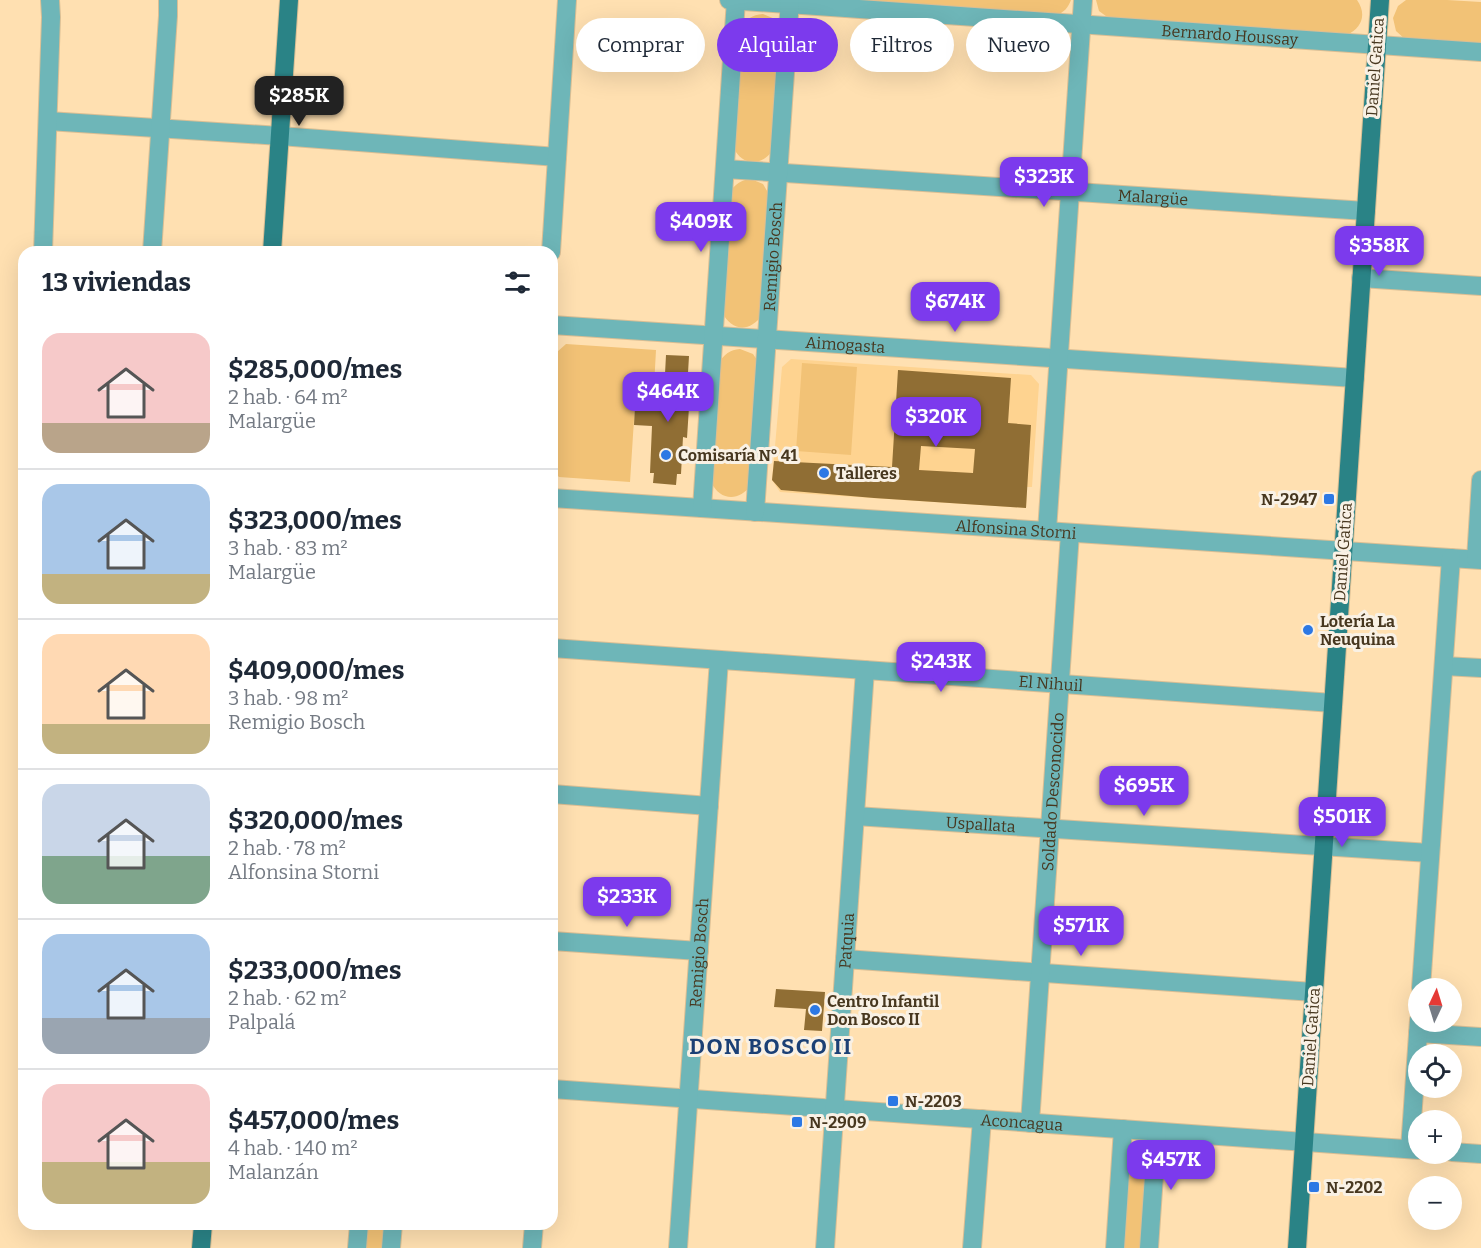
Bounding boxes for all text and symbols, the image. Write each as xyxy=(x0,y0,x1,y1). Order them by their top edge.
street label: Daniel Gatica xyxy=(1362,17,1388,117)
chip: Comprar xyxy=(576,18,705,72)
chip: Alquilar xyxy=(717,18,838,72)
chip: Filtros xyxy=(850,18,954,72)
chip: Nuevo xyxy=(966,18,1071,72)
street label: Bernardo Houssay xyxy=(1161,20,1299,49)
pin: $285K xyxy=(257,76,341,127)
text: $285K xyxy=(269,83,329,107)
pin: $323K xyxy=(1002,157,1086,208)
text: $323K xyxy=(1014,164,1074,188)
street label: Malargüe xyxy=(1117,185,1189,209)
street label: Remigio Bosch xyxy=(759,201,786,312)
pin: $409K xyxy=(659,202,743,253)
text: $409K xyxy=(669,209,733,233)
pin: $358K xyxy=(1337,226,1421,277)
text: $358K xyxy=(1349,233,1409,257)
icon: filters xyxy=(501,266,534,299)
text: 13 viviendas xyxy=(42,267,191,298)
pin: $674K xyxy=(913,282,997,333)
text: $674K xyxy=(925,289,985,313)
street label: Aimogasta xyxy=(805,332,886,356)
text: $285,000/mes xyxy=(228,354,402,385)
icon: home xyxy=(90,357,162,429)
pin: $464K xyxy=(626,372,710,423)
text: $464K xyxy=(637,379,699,403)
text: 2 hab. · 64 m² xyxy=(228,385,348,409)
pin: $320K xyxy=(894,397,978,448)
text: $320K xyxy=(905,404,967,428)
text: Malargüe xyxy=(228,409,316,433)
place label: Comisaría N° 41 xyxy=(678,446,797,465)
marker: Comisaría N° 41 xyxy=(659,448,673,462)
place label: Talleres xyxy=(836,464,897,483)
marker: Talleres xyxy=(817,466,831,480)
place label: N-2947 xyxy=(1261,490,1317,509)
marker: N-2947 xyxy=(1322,492,1336,506)
street label: Daniel Gatica xyxy=(1330,502,1356,602)
text: $323,000/mes xyxy=(228,505,402,536)
icon: home xyxy=(90,508,162,580)
street label: Alfonsina Storni xyxy=(955,515,1077,542)
text: 3 hab. · 83 m² xyxy=(228,536,348,560)
text: Malargüe xyxy=(228,560,316,584)
place label: Lotería La Neuquina xyxy=(1320,612,1395,649)
marker: Lotería La Neuquina xyxy=(1301,623,1315,637)
pin: $243K xyxy=(899,642,983,693)
text: $243K xyxy=(910,649,972,673)
text: $409,000/mes xyxy=(228,655,405,686)
icon: home xyxy=(90,658,162,730)
street label: El Nihuil xyxy=(1018,671,1084,695)
text: 3 hab. · 98 m² xyxy=(228,686,348,710)
text: Remigio Bosch xyxy=(228,710,365,734)
street label: Soldado Desconocido xyxy=(1038,712,1067,872)
pin: $695K xyxy=(1102,766,1186,817)
text: $695K xyxy=(1113,773,1175,797)
pin: $501K xyxy=(1300,797,1384,848)
text: $501K xyxy=(1313,804,1371,828)
text: $320,000/mes xyxy=(228,805,403,836)
icon: home xyxy=(90,808,162,880)
street label: Uspallata xyxy=(945,812,1016,836)
text: 2 hab. · 78 m² xyxy=(228,836,346,860)
text: Alfonsina Storni xyxy=(228,860,379,884)
pin: $233K xyxy=(585,877,669,928)
text: $233K xyxy=(597,884,657,908)
street label: Remigio Bosch xyxy=(685,897,712,1008)
pin: $571K xyxy=(1039,906,1123,957)
street label: Patquia xyxy=(835,912,858,969)
text: $571K xyxy=(1053,913,1109,937)
text: $233,000/mes xyxy=(228,955,402,986)
icon: home xyxy=(90,958,162,1030)
north arrow xyxy=(1408,978,1462,1032)
map controls xyxy=(1408,978,1462,1230)
text: 2 hab. · 62 m² xyxy=(228,986,347,1010)
street label: Daniel Gatica xyxy=(1298,987,1324,1087)
place label: Centro Infantil Don Bosco II xyxy=(827,992,939,1029)
marker: Centro Infantil Don Bosco II xyxy=(808,1003,822,1017)
text: Palpalá xyxy=(228,1010,295,1034)
district label: DON BOSCO II xyxy=(689,1033,853,1060)
button: locate xyxy=(1408,1044,1462,1098)
place label: N-2203 xyxy=(905,1092,962,1111)
marker: N-2203 xyxy=(886,1094,900,1108)
text: $457,000/mes xyxy=(228,1105,399,1136)
icon: home xyxy=(90,1108,162,1180)
street label: Aconcagua xyxy=(980,1110,1064,1134)
button: + xyxy=(1408,1110,1462,1164)
place label: N-2909 xyxy=(809,1113,866,1132)
marker: N-2909 xyxy=(790,1115,804,1129)
text: 4 hab. · 140 m² xyxy=(228,1136,358,1160)
pin: $457K xyxy=(1129,1140,1213,1191)
text: $457K xyxy=(1141,1147,1201,1171)
text: Malanzán xyxy=(228,1160,319,1184)
button: − xyxy=(1408,1176,1462,1230)
place label: N-2202 xyxy=(1326,1178,1383,1197)
marker: N-2202 xyxy=(1307,1180,1321,1194)

